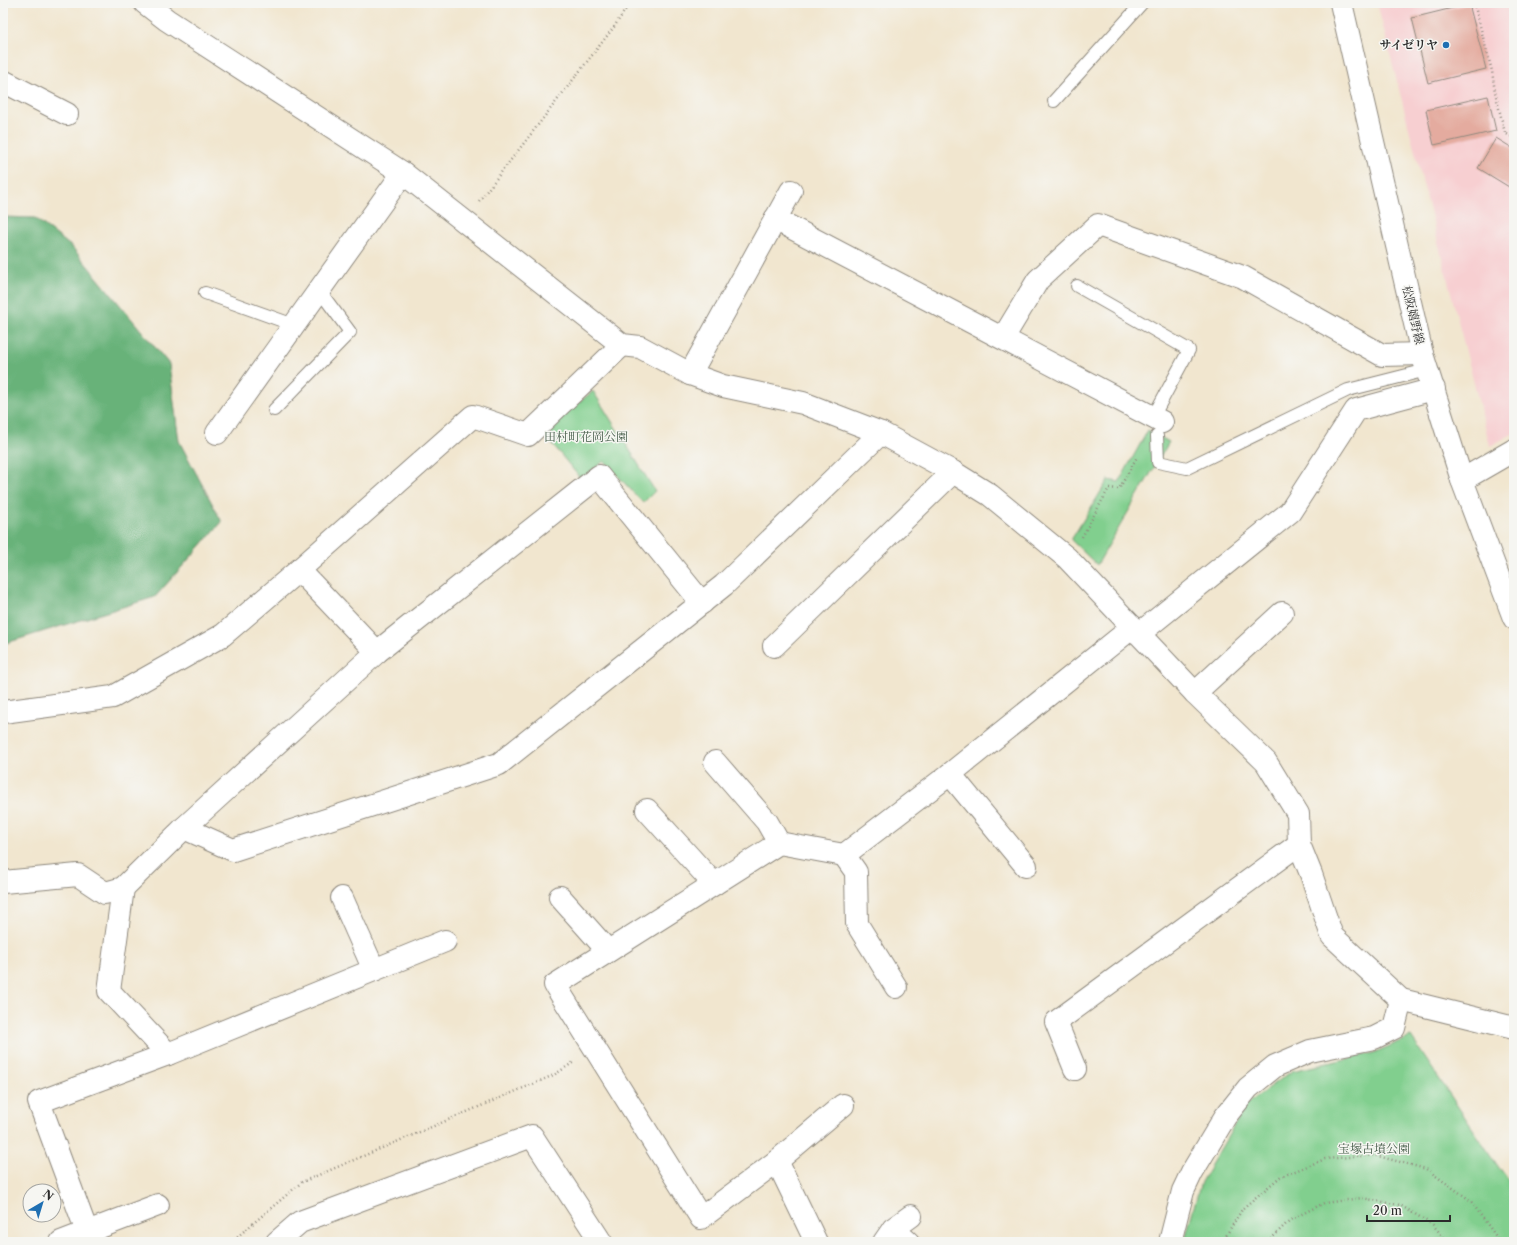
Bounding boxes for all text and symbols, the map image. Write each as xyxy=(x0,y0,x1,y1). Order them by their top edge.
place label: サイゼリヤ xyxy=(1379,37,1438,52)
marker: サイゼリヤ xyxy=(1441,40,1451,50)
street label: 松阪嬉野線 xyxy=(1399,284,1428,346)
park label: 田村町花岡公園 xyxy=(544,429,628,444)
park label: 宝塚古墳公園 xyxy=(1338,1141,1410,1156)
north arrow xyxy=(22,1183,62,1223)
text: N xyxy=(40,1187,57,1204)
scale bar xyxy=(1367,1197,1450,1223)
text: 20 m xyxy=(1373,1203,1402,1218)

